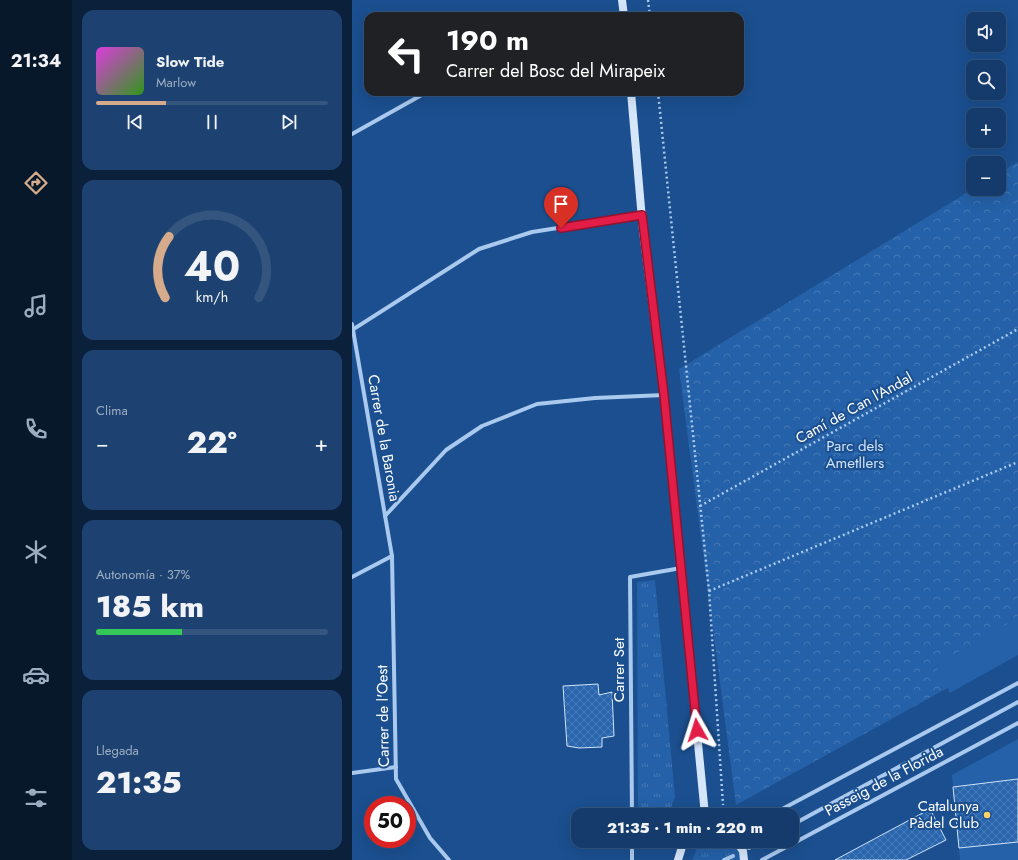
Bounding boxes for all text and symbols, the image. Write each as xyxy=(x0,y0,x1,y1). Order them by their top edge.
map controls xyxy=(966,12,1006,196)
button: sound xyxy=(966,12,1006,52)
text: 190 m xyxy=(446,20,529,61)
icon: left xyxy=(380,28,432,80)
text: 21:34 xyxy=(11,48,61,74)
text: Slow Tide xyxy=(156,51,224,73)
text: Carrer del Bosc del Mirapeix xyxy=(446,58,665,84)
button: search xyxy=(966,60,1006,100)
text: Marlow xyxy=(156,73,196,92)
button: + xyxy=(966,108,1006,148)
icon: previous xyxy=(124,111,146,133)
icon: pause xyxy=(201,111,223,133)
icon: next xyxy=(278,111,300,133)
button: − xyxy=(966,156,1006,196)
icon: directions xyxy=(22,169,50,197)
pin xyxy=(544,187,578,228)
icon: arrive xyxy=(550,193,572,215)
text: 40 xyxy=(184,236,240,297)
text: km/h xyxy=(196,287,228,307)
icon: music xyxy=(22,292,50,320)
street label: Camí de Can l'Andal xyxy=(792,367,916,449)
street label: Carrer de la Baronia xyxy=(362,373,406,503)
text: Clima xyxy=(96,401,128,420)
icon: phone xyxy=(22,415,50,443)
text: 22° xyxy=(187,421,237,464)
text: − xyxy=(96,427,109,459)
text: + xyxy=(314,427,328,459)
park label: Parc dels Ametllers xyxy=(826,435,884,474)
icon: climate xyxy=(22,538,50,566)
text: Autonomía · 37% xyxy=(96,565,190,584)
text: 185 km xyxy=(96,585,204,628)
street label: Carrer Set xyxy=(608,637,630,702)
icon: car xyxy=(22,661,50,689)
street label: Carrer de l'Oest xyxy=(371,664,395,767)
position arrow xyxy=(676,709,718,751)
street label: Passeig de la Florida xyxy=(821,740,947,822)
text: Llegada xyxy=(96,741,139,760)
text: 21:35 xyxy=(96,761,182,804)
icon: filters xyxy=(22,784,50,812)
place label: Catalunya Pàdel Club xyxy=(909,795,979,834)
speed limit sign: 50 xyxy=(364,796,416,848)
marker: Catalunya Pàdel Club xyxy=(982,810,992,820)
text: 21:35 · 1 min · 220 m xyxy=(607,817,763,839)

